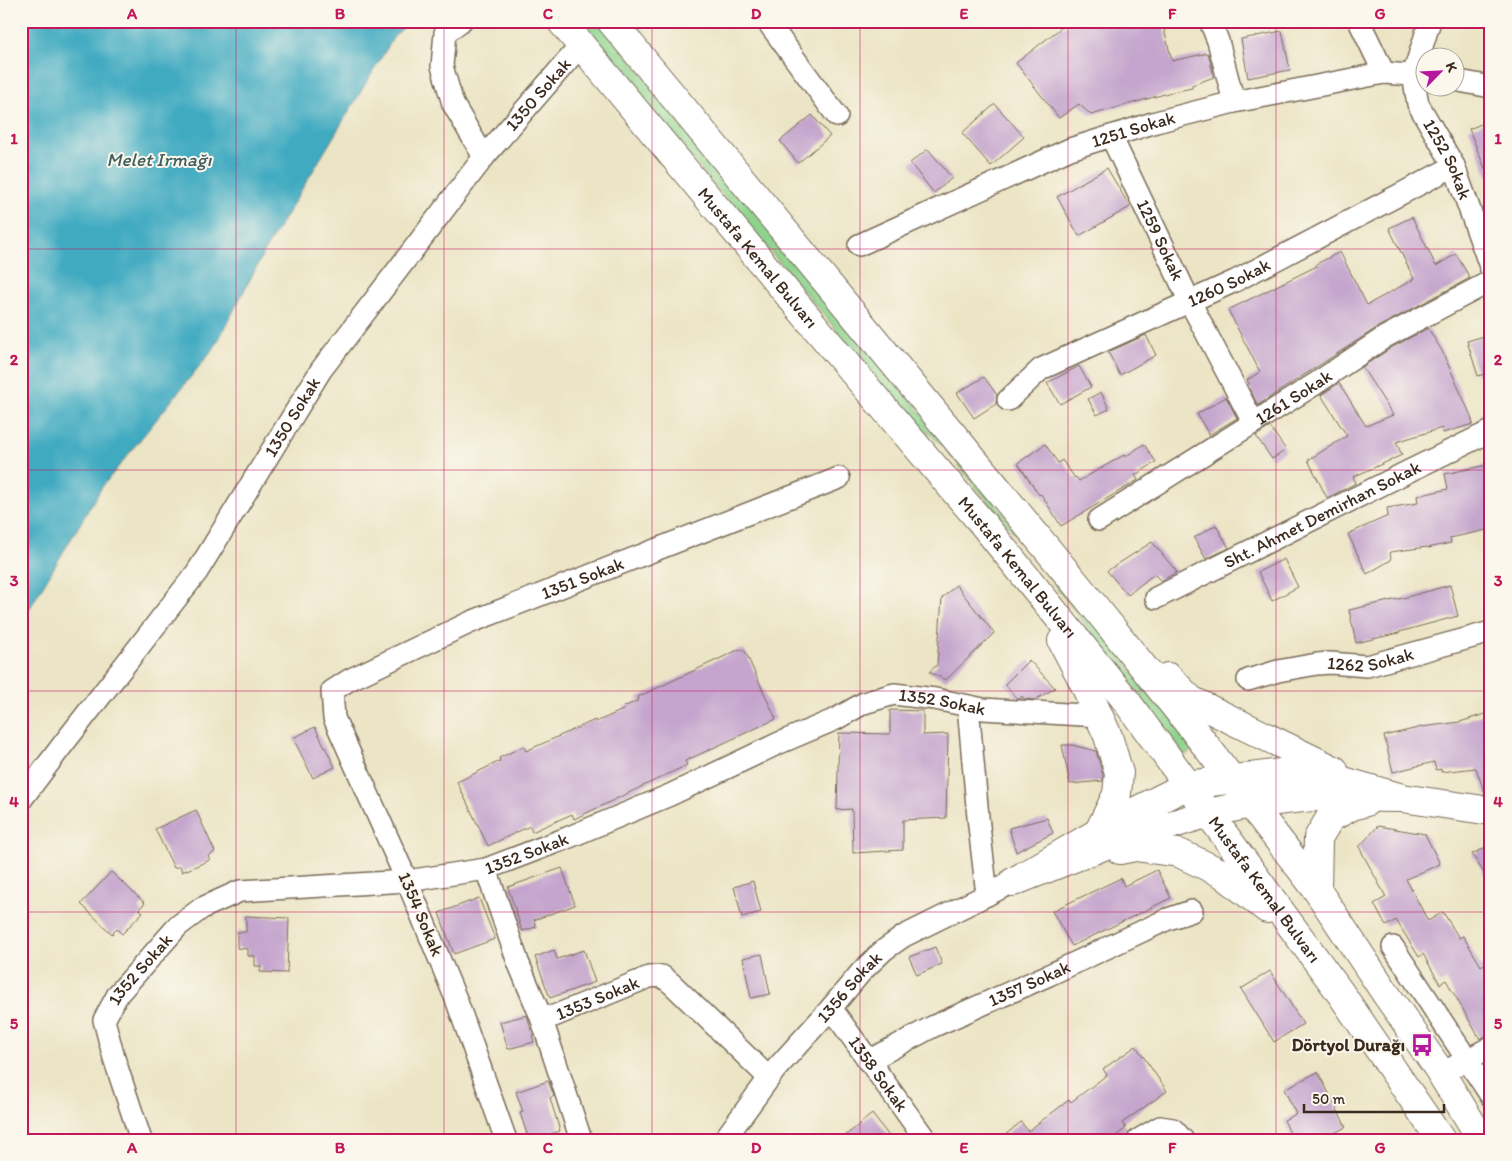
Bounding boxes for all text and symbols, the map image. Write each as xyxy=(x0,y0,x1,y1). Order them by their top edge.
text: A xyxy=(126,4,138,23)
text: B xyxy=(335,4,346,23)
text: C xyxy=(543,4,554,23)
text: D xyxy=(751,4,762,23)
text: E xyxy=(960,4,969,23)
text: F xyxy=(1168,4,1177,23)
text: G xyxy=(1374,4,1386,23)
north arrow xyxy=(1414,48,1464,98)
street label: 1350 Sokak xyxy=(501,53,576,135)
text: K xyxy=(1442,59,1461,75)
street label: 1251 Sokak xyxy=(1089,107,1177,153)
street label: 1252 Sokak xyxy=(1418,115,1476,203)
text: 1 xyxy=(10,129,18,148)
text: 1 xyxy=(1494,129,1502,148)
water label: Melet Irmağı xyxy=(107,148,213,171)
street label: Mustafa Kemal Bulvarı xyxy=(693,183,823,333)
street label: 1259 Sokak xyxy=(1132,196,1189,284)
street label: 1260 Sokak xyxy=(1184,253,1274,312)
text: 2 xyxy=(10,350,19,369)
text: 2 xyxy=(1494,350,1503,369)
street label: 1261 Sokak xyxy=(1251,365,1336,430)
street label: 1350 Sokak xyxy=(259,373,325,461)
street label: Sht. Ahmet Demirhan Sokak xyxy=(1220,456,1425,573)
street label: Mustafa Kemal Bulvarı xyxy=(953,492,1082,643)
street label: 1351 Sokak xyxy=(538,552,627,604)
text: 3 xyxy=(10,571,19,590)
text: 3 xyxy=(1494,571,1503,590)
street label: 1262 Sokak xyxy=(1326,643,1416,677)
street label: 1352 Sokak xyxy=(898,684,988,720)
text: 4 xyxy=(9,792,19,811)
text: 4 xyxy=(1493,792,1503,811)
street label: Mustafa Kemal Bulvarı xyxy=(1203,812,1326,967)
street label: 1352 Sokak xyxy=(482,828,571,879)
street label: 1354 Sokak xyxy=(393,869,449,959)
street label: 1352 Sokak xyxy=(103,929,177,1009)
street label: 1356 Sokak xyxy=(812,947,887,1027)
street label: 1357 Sokak xyxy=(985,956,1074,1011)
street label: 1353 Sokak xyxy=(552,971,642,1025)
text: 5 xyxy=(10,1014,19,1033)
text: 5 xyxy=(1494,1014,1503,1033)
street label: 1358 Sokak xyxy=(844,1031,913,1116)
bus stop icon: Dörtyol Durağı xyxy=(1409,1032,1435,1058)
place label: Dörtyol Durağı xyxy=(1291,1034,1405,1056)
scale bar xyxy=(1304,1081,1444,1113)
text: 50 m xyxy=(1312,1090,1345,1108)
text: A xyxy=(126,1138,138,1157)
text: B xyxy=(335,1138,346,1157)
text: C xyxy=(543,1138,554,1157)
text: D xyxy=(751,1138,762,1157)
text: E xyxy=(960,1138,969,1157)
text: F xyxy=(1168,1138,1177,1157)
text: G xyxy=(1374,1138,1386,1157)

